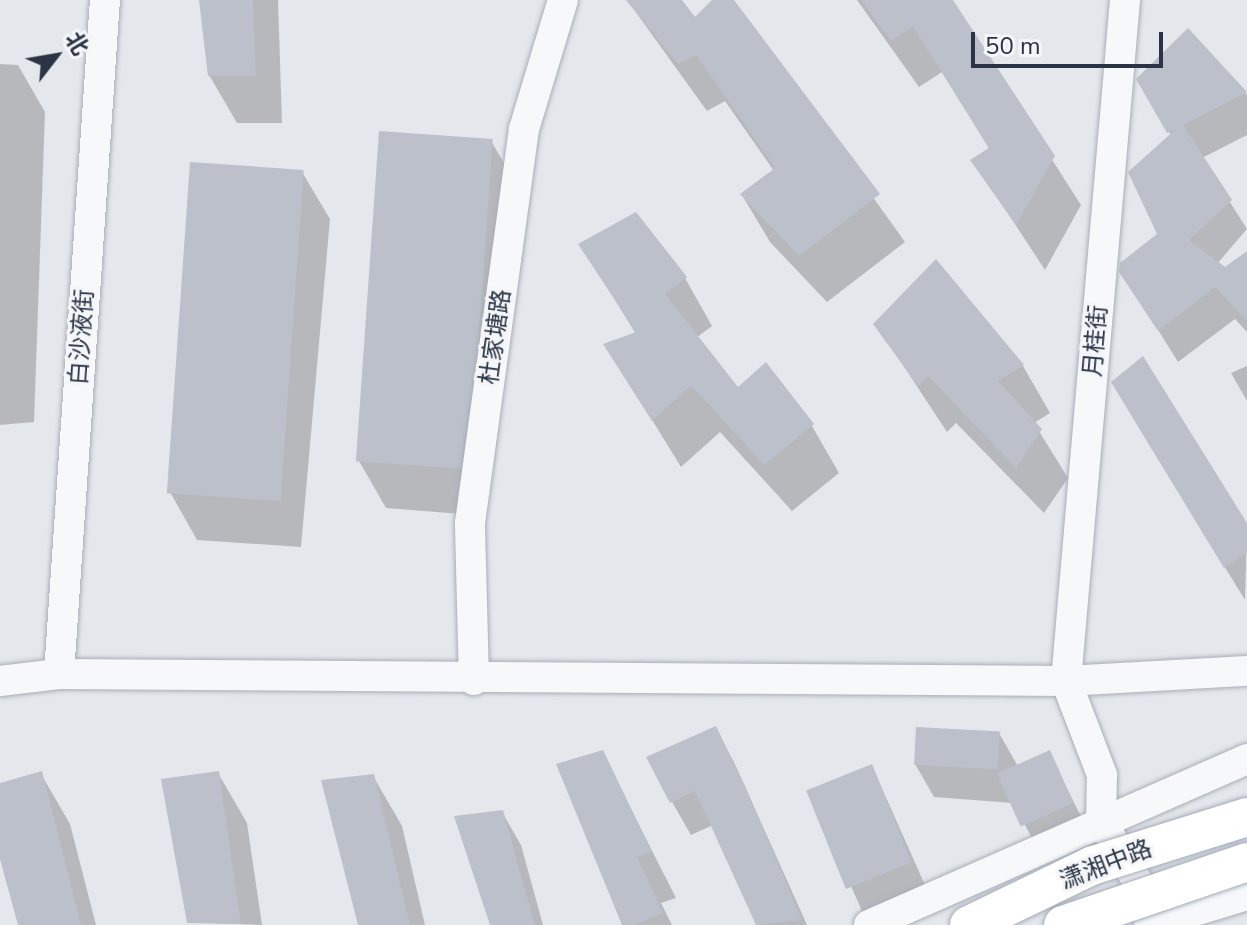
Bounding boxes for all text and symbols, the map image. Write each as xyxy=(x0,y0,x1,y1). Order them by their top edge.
north arrow xyxy=(16,16,96,96)
scale bar xyxy=(975,16,1167,66)
text: 北 xyxy=(58,26,95,61)
text: 50 m xyxy=(985,30,1041,62)
street label: 杜家塘路 xyxy=(475,287,517,387)
street label: 白沙液街 xyxy=(64,288,100,386)
street label: 月桂街 xyxy=(1079,304,1113,378)
street label: 潇湘中路 xyxy=(1056,834,1156,896)

